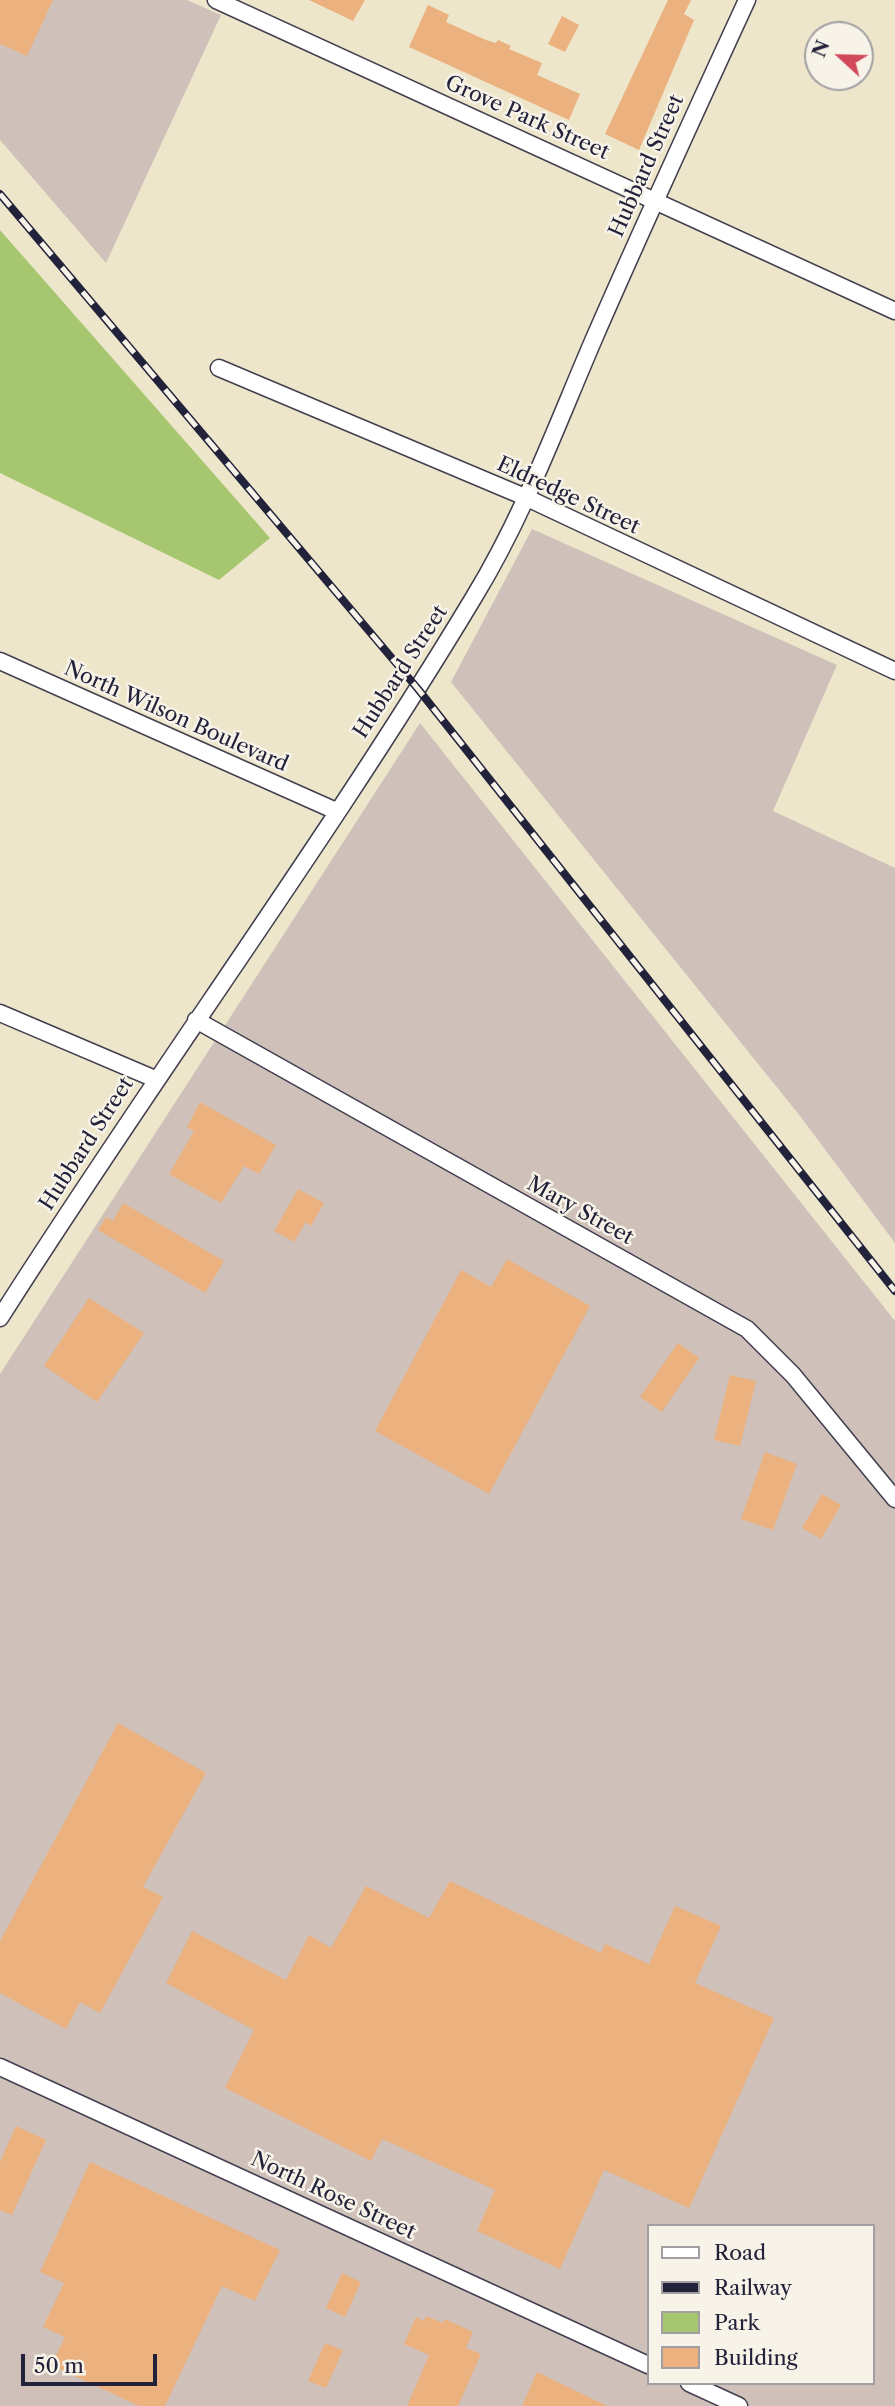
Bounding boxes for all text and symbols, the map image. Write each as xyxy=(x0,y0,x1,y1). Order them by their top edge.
north arrow xyxy=(804,21,874,91)
text: N xyxy=(807,37,835,61)
street label: Grove Park Street xyxy=(441,71,613,165)
street label: Hubbard Street xyxy=(604,91,690,241)
street label: Eldredge Street xyxy=(493,452,643,540)
street label: Hubbard Street xyxy=(349,601,453,743)
street label: North Wilson Boulevard xyxy=(60,656,292,778)
street label: Hubbard Street xyxy=(35,1073,139,1215)
street label: Mary Street xyxy=(522,1171,638,1251)
street label: North Rose Street xyxy=(247,2147,419,2245)
legend xyxy=(646,2224,874,2385)
text: Road xyxy=(714,2240,766,2265)
text: Railway xyxy=(714,2275,792,2300)
text: Park xyxy=(714,2310,760,2335)
scale bar xyxy=(24,2340,161,2384)
text: Building xyxy=(714,2345,798,2370)
text: 50 m xyxy=(34,2353,84,2378)

